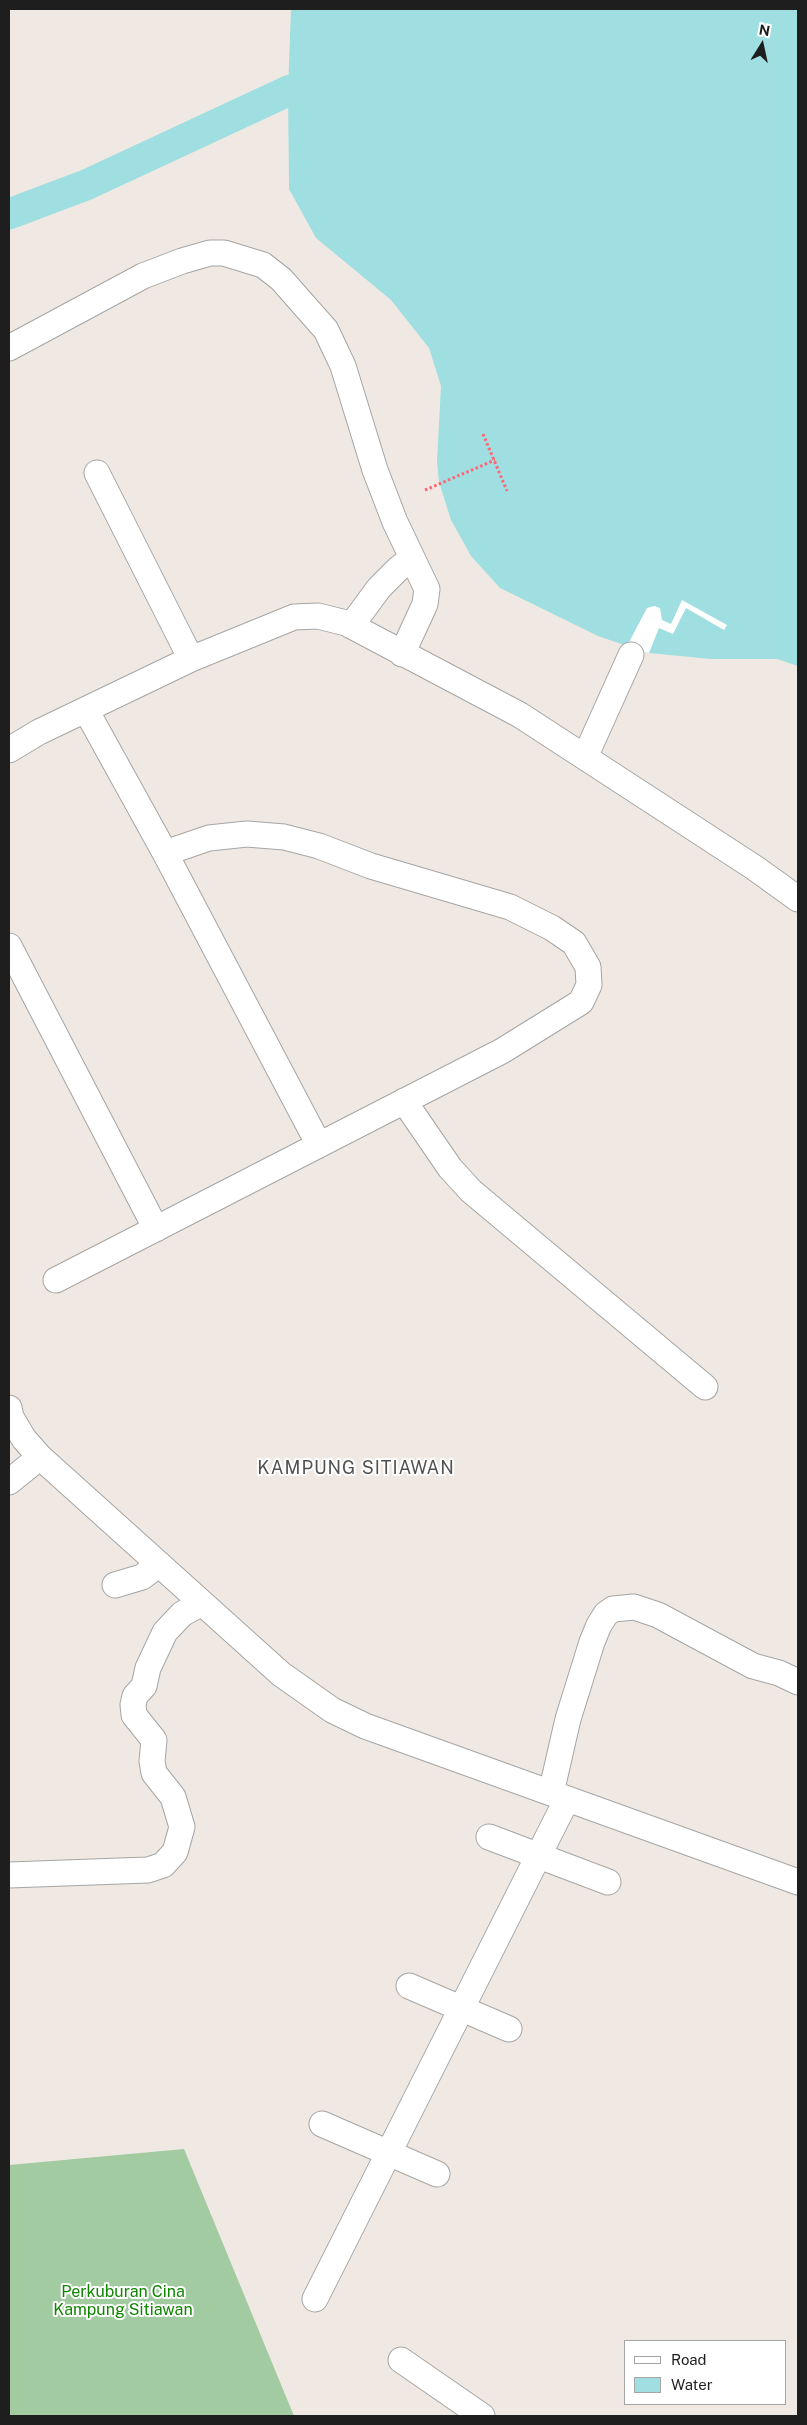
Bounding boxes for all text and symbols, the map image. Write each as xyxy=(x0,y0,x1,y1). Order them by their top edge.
north arrow xyxy=(737,20,787,70)
text: N xyxy=(758,21,771,39)
district label: KAMPUNG SITIAWAN xyxy=(255,1457,457,1479)
park label: Perkuburan Cina Kampung Sitiawan xyxy=(53,2282,193,2320)
legend xyxy=(624,2340,787,2405)
text: Road xyxy=(671,2351,707,2368)
text: Water xyxy=(671,2376,713,2393)

